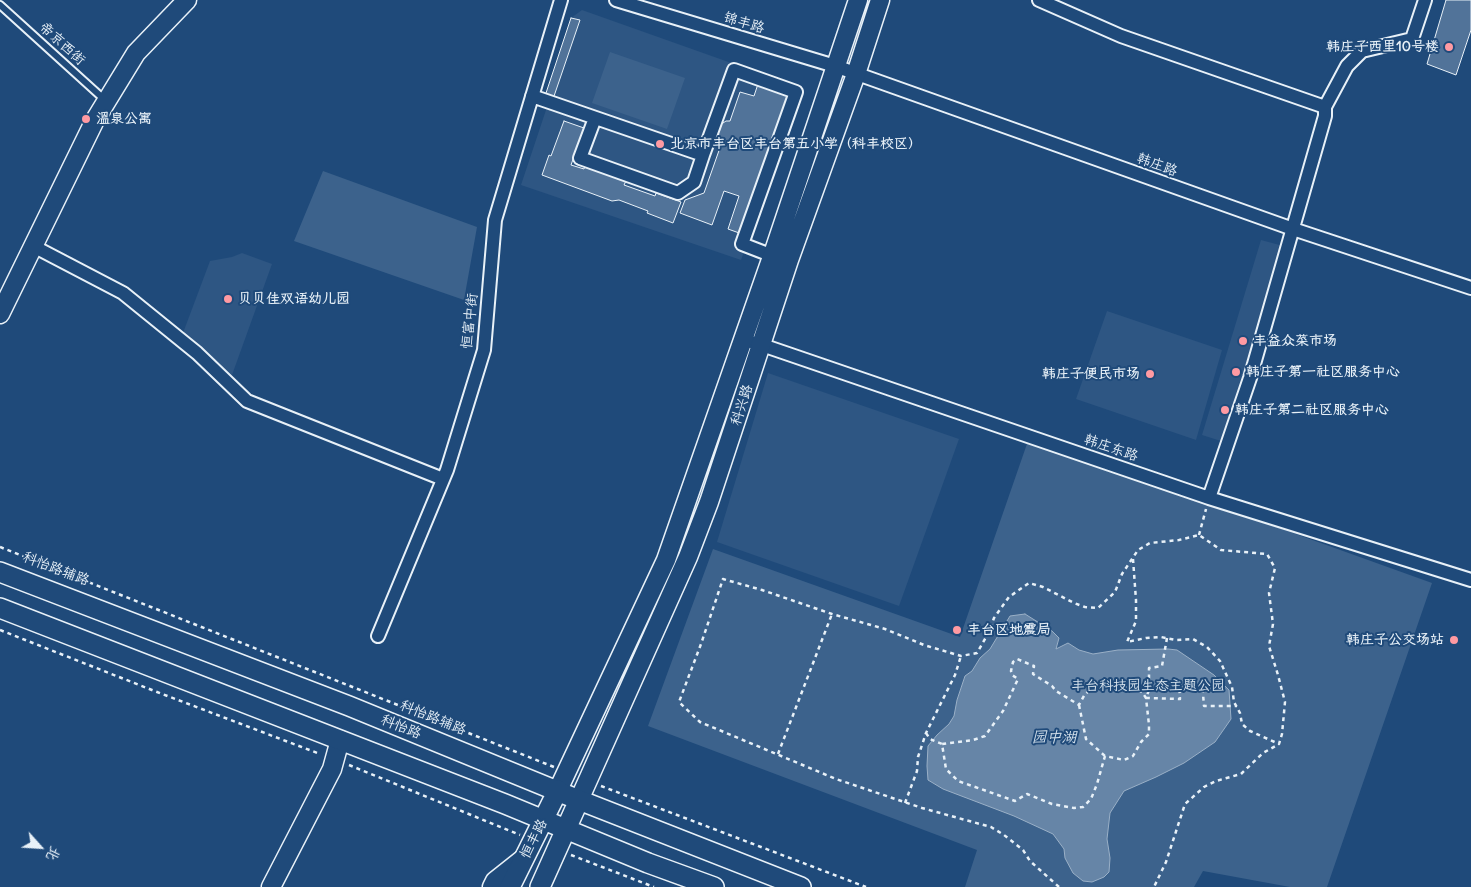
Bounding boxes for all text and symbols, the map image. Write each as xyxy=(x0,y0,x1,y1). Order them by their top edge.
street label: 锦丰路 xyxy=(721,9,767,37)
street label: 帝京西街 xyxy=(36,19,88,69)
place label: 韩庄子西里10号楼 xyxy=(1326,39,1439,55)
marker: 韩庄子西里10号楼 xyxy=(1443,41,1455,53)
place label: 温泉公寓 xyxy=(96,111,152,127)
marker: 温泉公寓 xyxy=(80,113,92,125)
place label: 北京市丰台区丰台第五小学（科丰校区） xyxy=(670,136,922,152)
marker: 北京市丰台区丰台第五小学（科丰校区） xyxy=(654,138,666,150)
street label: 韩庄路 xyxy=(1134,150,1180,180)
place label: 贝贝佳双语幼儿园 xyxy=(238,291,350,307)
street label: 恒富中街 xyxy=(459,292,481,350)
marker: 贝贝佳双语幼儿园 xyxy=(222,293,234,305)
place label: 丰益众菜市场 xyxy=(1253,333,1337,349)
marker: 丰益众菜市场 xyxy=(1237,335,1249,347)
place label: 韩庄子第一社区服务中心 xyxy=(1246,364,1400,380)
place label: 韩庄子便民市场 xyxy=(1042,366,1140,382)
marker: 韩庄子第一社区服务中心 xyxy=(1230,366,1242,378)
marker: 韩庄子便民市场 xyxy=(1144,368,1156,380)
street label: 科兴路 xyxy=(728,382,756,428)
place label: 韩庄子第二社区服务中心 xyxy=(1235,402,1389,418)
marker: 韩庄子第二社区服务中心 xyxy=(1219,404,1231,416)
street label: 韩庄东路 xyxy=(1082,431,1140,465)
street label: 科怡路辅路 xyxy=(20,549,92,589)
place label: 丰台区地震局 xyxy=(967,622,1051,638)
marker: 丰台区地震局 xyxy=(951,624,963,636)
place label: 韩庄子公交场站 xyxy=(1346,632,1444,648)
marker: 韩庄子公交场站 xyxy=(1448,634,1460,646)
park label: 丰台科技园生态主题公园 xyxy=(1071,678,1225,694)
street label: 科怡路辅路 xyxy=(397,697,469,739)
street label: 科怡路 xyxy=(378,711,424,743)
water label: 园中湖 xyxy=(1032,729,1076,747)
street label: 恒丰路 xyxy=(517,816,551,862)
north arrow xyxy=(15,822,65,872)
text: 北 xyxy=(42,843,65,864)

